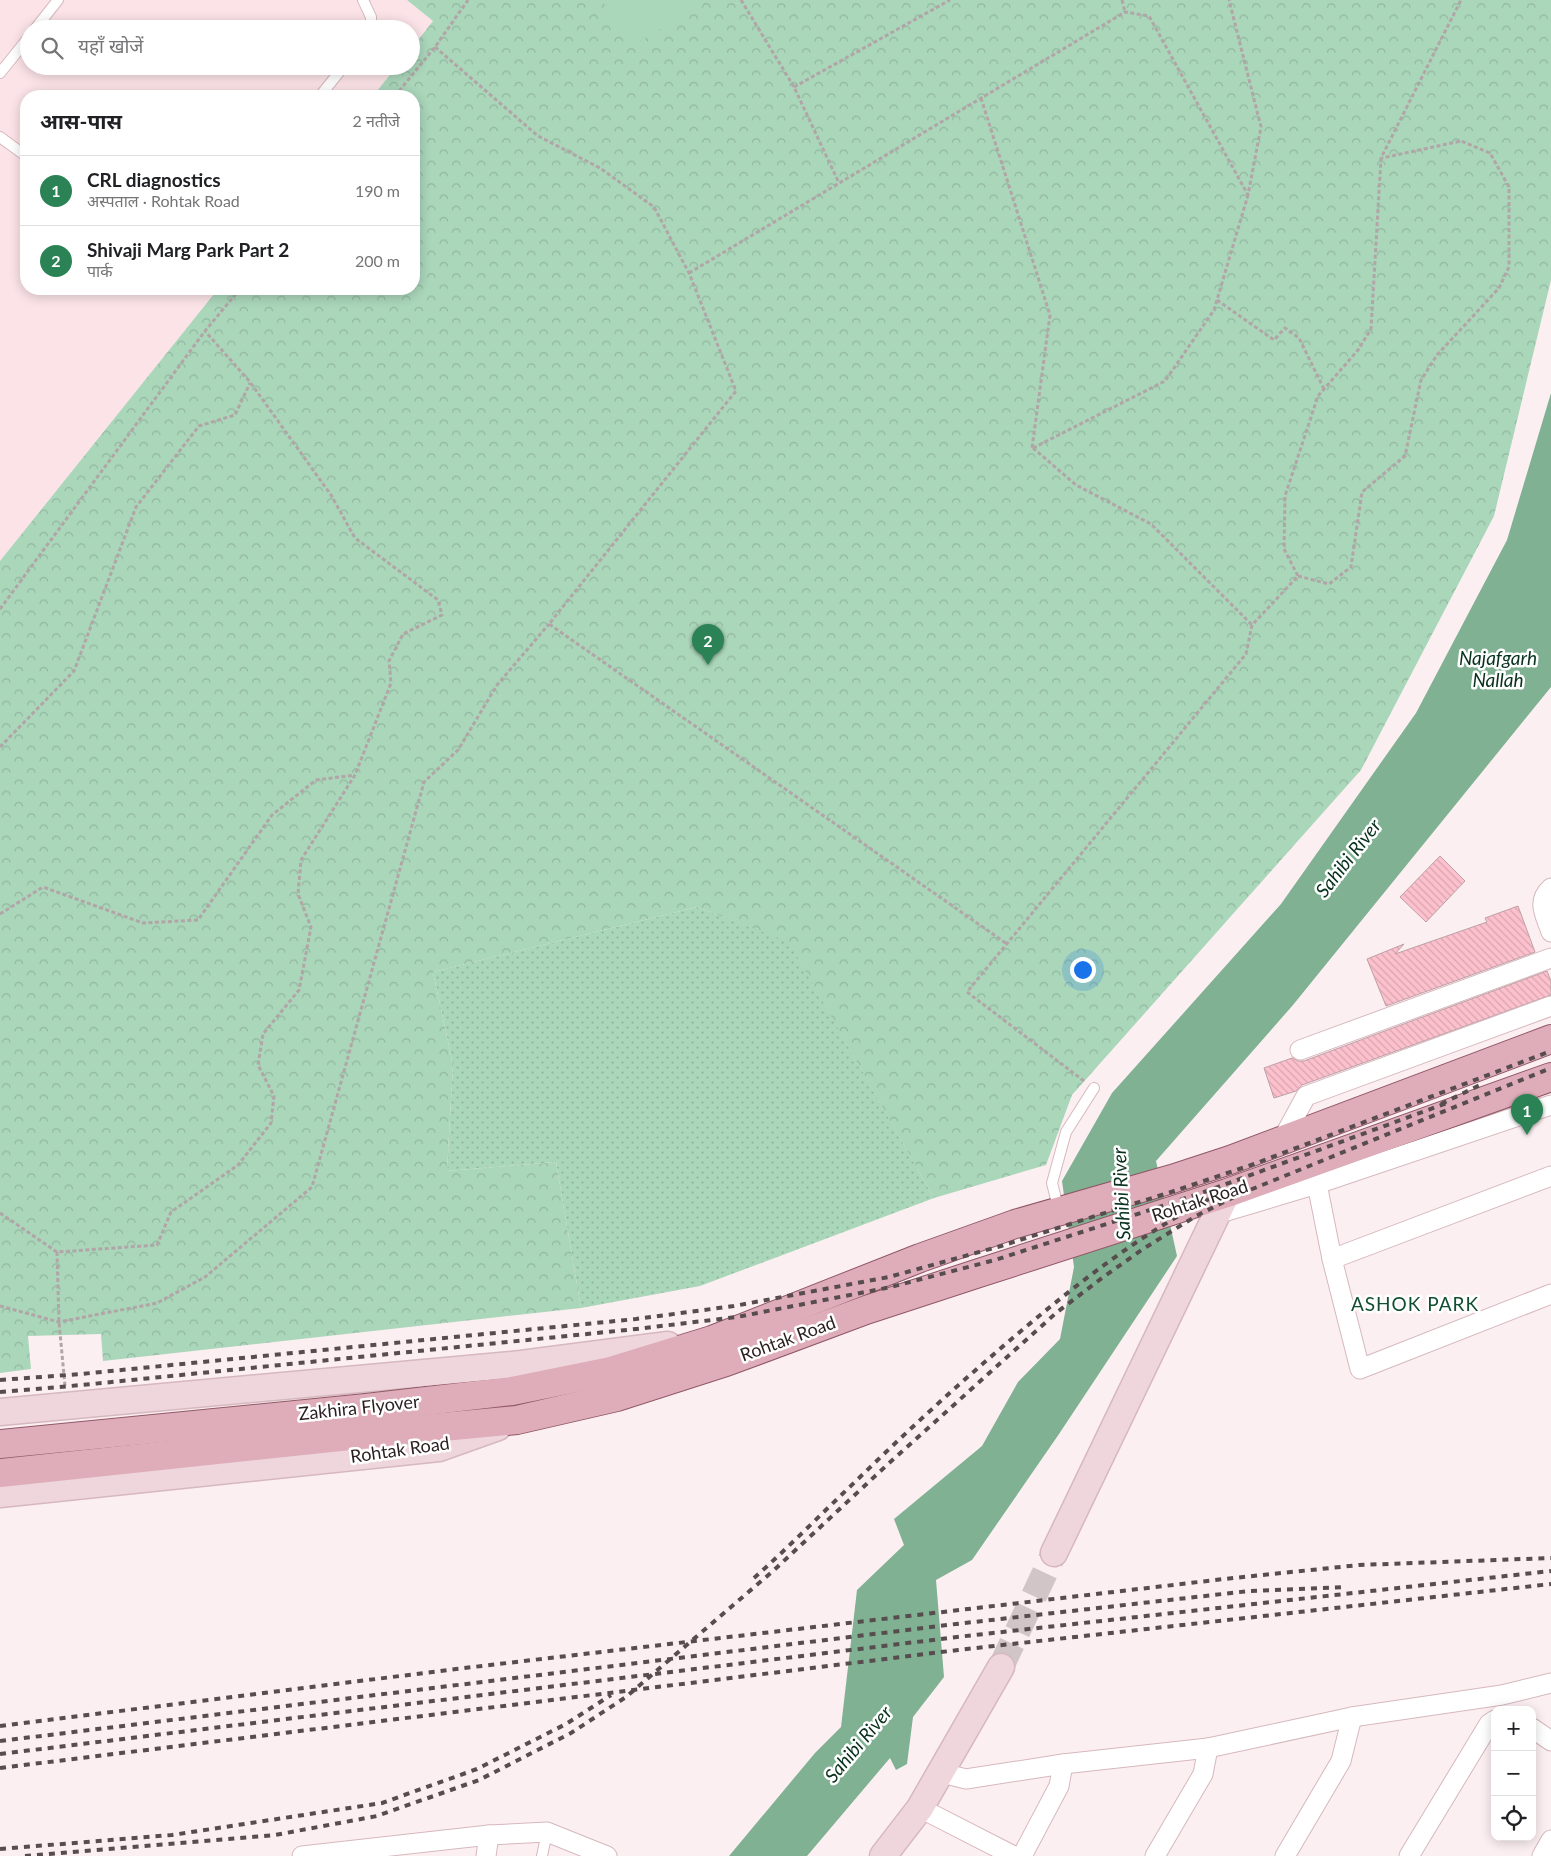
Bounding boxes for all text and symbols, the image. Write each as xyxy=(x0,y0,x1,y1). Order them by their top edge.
search box xyxy=(20,20,420,75)
icon: search xyxy=(38,34,66,62)
text: यहाँ खोजें xyxy=(78,34,143,57)
text: आस-पास xyxy=(40,108,122,133)
text: 2 नतीजे xyxy=(353,111,400,130)
text: CRL diagnostics xyxy=(87,168,221,191)
text: 1 xyxy=(51,181,61,200)
text: 190 m xyxy=(355,181,400,200)
text: अस्पताल · Rohtak Road xyxy=(87,191,240,210)
text: Shivaji Marg Park Part 2 xyxy=(87,238,289,261)
text: 2 xyxy=(51,251,61,270)
text: 200 m xyxy=(355,251,400,270)
text: पार्क xyxy=(87,261,113,280)
pin: 2 xyxy=(692,624,724,665)
water label: Najafgarh Nallah xyxy=(1459,646,1537,691)
water label: Sahibi River xyxy=(1310,814,1385,901)
your location xyxy=(1070,957,1096,983)
pin: 1 xyxy=(1511,1094,1543,1135)
water label: Sahibi River xyxy=(1107,1147,1134,1241)
street label: Rohtak Road xyxy=(1149,1174,1251,1226)
district label: ASHOK PARK xyxy=(1351,1292,1479,1315)
street label: Rohtak Road xyxy=(737,1311,838,1365)
street label: Zakhira Flyover xyxy=(297,1390,421,1424)
street label: Rohtak Road xyxy=(349,1431,451,1467)
water label: Sahibi River xyxy=(819,1701,896,1786)
map controls xyxy=(1491,1706,1536,1841)
button: + xyxy=(1491,1706,1536,1751)
button: − xyxy=(1491,1751,1536,1796)
button: locate xyxy=(1491,1796,1536,1841)

